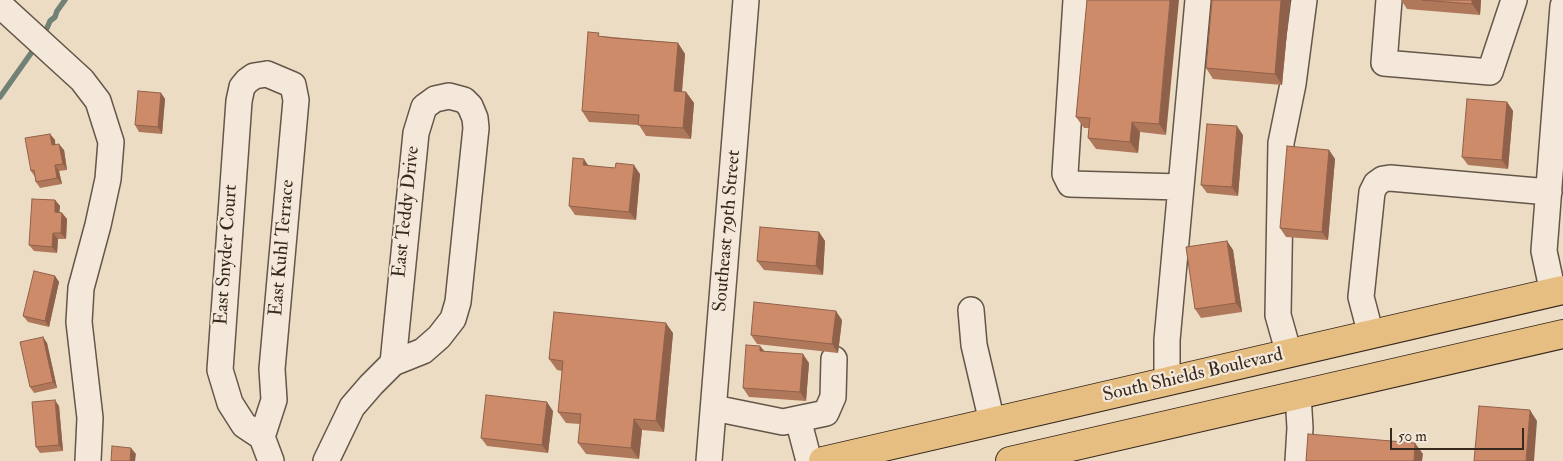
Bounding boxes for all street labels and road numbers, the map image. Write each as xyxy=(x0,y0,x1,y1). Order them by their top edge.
street label: East Teddy Drive xyxy=(389,145,425,279)
street label: Southeast 79th Street xyxy=(710,149,746,313)
street label: East Kuhl Terrace xyxy=(266,179,300,317)
street label: East Snyder Court xyxy=(211,184,243,326)
street label: South Shields Boulevard xyxy=(1101,344,1285,408)

